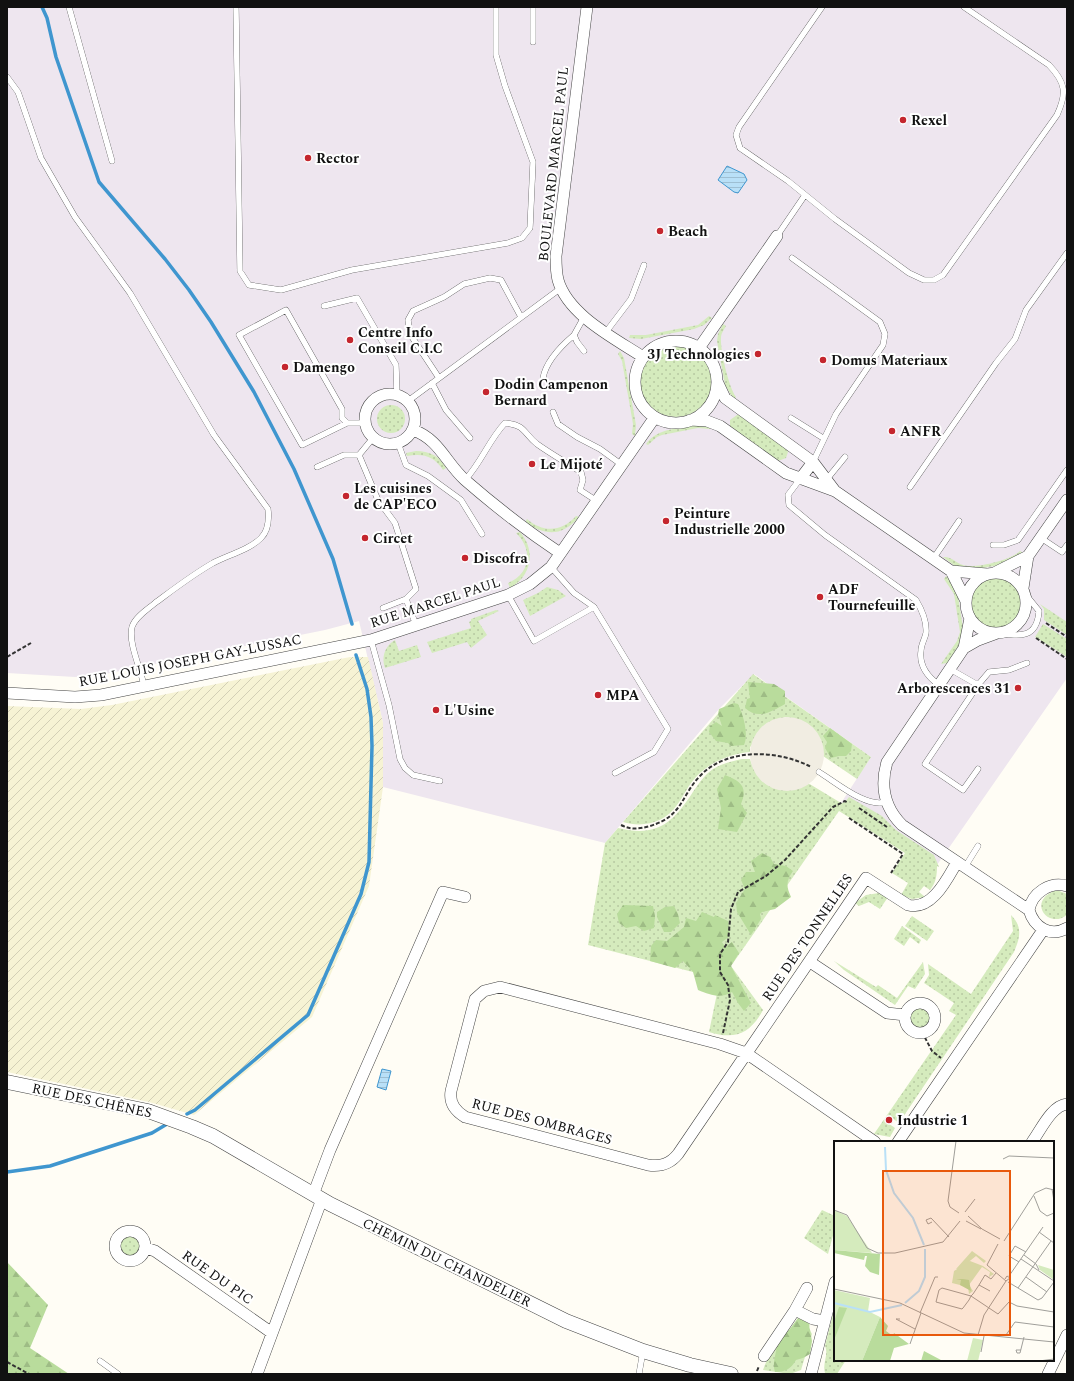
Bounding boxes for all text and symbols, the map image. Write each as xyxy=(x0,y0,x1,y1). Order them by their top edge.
street label: BOULEVARD MARCEL PAUL xyxy=(533,66,574,262)
place label: Rexel xyxy=(911,110,947,131)
marker: Rexel xyxy=(898,115,908,125)
place label: Rector xyxy=(316,148,359,169)
marker: Rector xyxy=(303,153,313,163)
place label: Beach xyxy=(668,221,708,242)
marker: Beach xyxy=(655,226,665,236)
place label: Centre Info Conseil C.I.C xyxy=(358,322,443,359)
marker: Centre Info Conseil C.I.C xyxy=(345,335,355,345)
place label: 3J Technologies xyxy=(647,344,750,365)
marker: 3J Technologies xyxy=(753,349,763,359)
place label: Domus Materiaux xyxy=(831,350,948,371)
marker: Domus Materiaux xyxy=(818,355,828,365)
place label: Damengo xyxy=(293,357,355,378)
marker: Damengo xyxy=(280,362,290,372)
place label: Dodin Campenon Bernard xyxy=(494,374,609,411)
marker: Dodin Campenon Bernard xyxy=(481,387,491,397)
place label: ANFR xyxy=(900,421,942,442)
marker: ANFR xyxy=(887,426,897,436)
place label: Le Mijoté xyxy=(540,454,603,475)
marker: Le Mijoté xyxy=(527,459,537,469)
place label: Les cuisines de CAP'ECO xyxy=(354,478,437,515)
marker: Les cuisines de CAP'ECO xyxy=(341,491,351,501)
place label: Peinture Industrielle 2000 xyxy=(674,503,785,540)
marker: Peinture Industrielle 2000 xyxy=(661,516,671,526)
place label: Circet xyxy=(373,528,413,549)
marker: Circet xyxy=(360,533,370,543)
place label: Discofra xyxy=(473,548,528,569)
marker: Discofra xyxy=(460,553,470,563)
street label: RUE MARCEL PAUL xyxy=(367,572,503,633)
place label: ADF Tournefeuille xyxy=(828,579,916,616)
marker: ADF Tournefeuille xyxy=(815,592,825,602)
street label: RUE LOUIS JOSEPH GAY-LUSSAC xyxy=(77,629,303,692)
place label: Arborescences 31 xyxy=(897,678,1010,699)
marker: Arborescences 31 xyxy=(1013,683,1023,693)
place label: MPA xyxy=(606,685,639,706)
marker: MPA xyxy=(593,690,603,700)
place label: L'Usine xyxy=(444,700,494,721)
marker: L'Usine xyxy=(431,705,441,715)
street label: RUE DES TONNELLES xyxy=(757,869,858,1005)
street label: RUE DES CHÊNES xyxy=(30,1078,154,1123)
street label: RUE DES OMBRAGES xyxy=(469,1093,614,1150)
place label: Industrie 1 xyxy=(897,1110,968,1131)
marker: Industrie 1 xyxy=(884,1115,894,1125)
inset map xyxy=(834,1141,1054,1361)
street label: CHEMIN DU CHANDELIER xyxy=(359,1212,535,1313)
street label: RUE DU PIC xyxy=(178,1245,258,1310)

